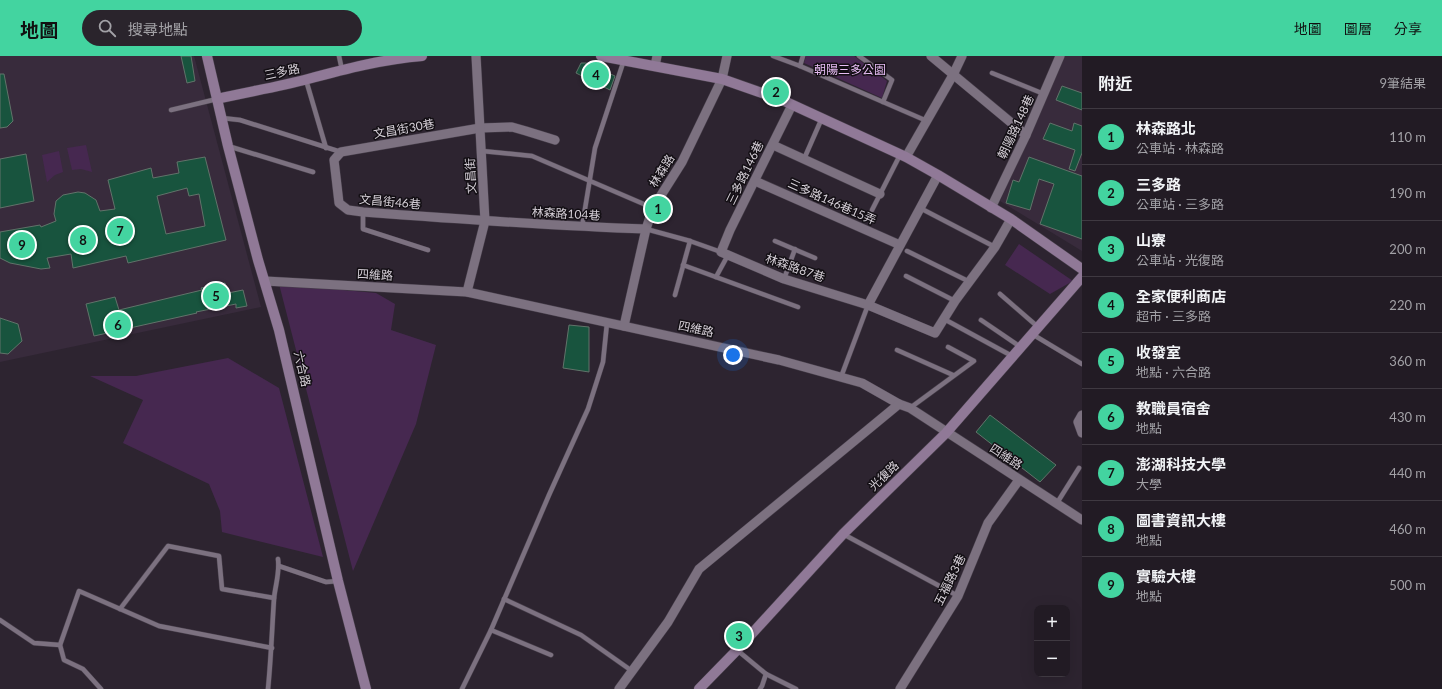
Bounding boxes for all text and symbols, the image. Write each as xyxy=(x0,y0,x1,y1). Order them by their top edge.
search box xyxy=(82,10,362,46)
icon: search xyxy=(96,17,118,39)
text: 地圖 xyxy=(20,18,58,41)
text: 搜尋地點 xyxy=(128,20,188,38)
text: 地圖 xyxy=(1294,20,1322,37)
text: 圖層 xyxy=(1344,20,1372,37)
text: 分享 xyxy=(1394,20,1422,37)
street label: 三多路 xyxy=(263,60,301,83)
pin: 4 xyxy=(583,60,609,90)
park label: 朝陽三多公園 xyxy=(814,62,886,77)
text: 附近 xyxy=(1098,73,1132,94)
text: 9筆結果 xyxy=(1379,75,1426,91)
pin: 2 xyxy=(763,77,789,107)
street label: 朝陽路148巷 xyxy=(994,92,1037,161)
street label: 文昌街30巷 xyxy=(372,116,436,141)
text: 林森路北 xyxy=(1136,119,1196,137)
text: 1 xyxy=(1107,129,1115,145)
text: 110 m xyxy=(1389,129,1426,145)
street label: 三多路146巷 xyxy=(723,139,766,207)
text: 公車站 · 林森路 xyxy=(1136,140,1224,156)
street label: 林森路 xyxy=(646,151,677,190)
street label: 文昌街 xyxy=(462,158,479,194)
street label: 三多路146巷15弄 xyxy=(786,175,879,228)
text: 三多路 xyxy=(1136,175,1181,193)
text: 2 xyxy=(1107,185,1115,201)
text: 190 m xyxy=(1389,185,1426,201)
street label: 文昌街46巷 xyxy=(359,191,422,212)
pin: 1 xyxy=(645,194,671,224)
text: 公車站 · 三多路 xyxy=(1136,196,1224,212)
street label: 林森路104巷 xyxy=(531,204,601,223)
pin: 7 xyxy=(107,216,133,246)
pin: 8 xyxy=(70,225,96,255)
pin: 9 xyxy=(9,230,35,260)
text: 山寮 xyxy=(1136,231,1166,249)
text: 3 xyxy=(1107,241,1115,257)
text: 200 m xyxy=(1389,241,1426,257)
street label: 林森路87巷 xyxy=(763,250,827,285)
text: 公車站 · 光復路 xyxy=(1136,252,1224,268)
street label: 四維路 xyxy=(357,266,393,283)
pin: 5 xyxy=(203,281,229,311)
text: 全家便利商店 xyxy=(1136,287,1226,305)
text: 4 xyxy=(1107,297,1115,313)
text: 220 m xyxy=(1389,297,1426,313)
text: 超市 · 三多路 xyxy=(1136,308,1211,324)
pin: 6 xyxy=(105,310,131,340)
street label: 四維路 xyxy=(677,317,715,340)
text: 收發室 xyxy=(1136,343,1181,361)
your location xyxy=(723,345,743,365)
street label: 六合路 xyxy=(291,350,314,388)
text: 5 xyxy=(1107,353,1115,369)
text: 360 m xyxy=(1389,353,1426,369)
text: 地點 · 六合路 xyxy=(1136,364,1211,380)
text: 教職員宿舍 xyxy=(1136,399,1211,417)
text: 6 xyxy=(1107,409,1115,425)
text: 430 m xyxy=(1389,409,1426,425)
text: 地點 xyxy=(1136,420,1162,436)
street label: 四維路 xyxy=(987,440,1025,473)
text: 澎湖科技大學 xyxy=(1136,455,1226,473)
street label: 光復路 xyxy=(865,458,902,494)
text: 7 xyxy=(1107,465,1115,481)
text: 440 m xyxy=(1389,465,1426,481)
text: 大學 xyxy=(1136,476,1162,492)
text: 圖書資訊大樓 xyxy=(1136,511,1226,529)
text: 8 xyxy=(1107,521,1115,537)
text: 460 m xyxy=(1389,521,1426,537)
text: 地點 xyxy=(1136,532,1162,548)
street label: 五福路3巷 xyxy=(931,552,968,608)
text: 實驗大樓 xyxy=(1136,567,1196,585)
text: 9 xyxy=(1107,577,1115,593)
text: 500 m xyxy=(1389,577,1426,593)
text: 地點 xyxy=(1136,588,1162,604)
map controls xyxy=(1034,605,1070,677)
button: + xyxy=(1034,605,1070,641)
pin: 3 xyxy=(726,621,752,651)
button: − xyxy=(1034,641,1070,677)

